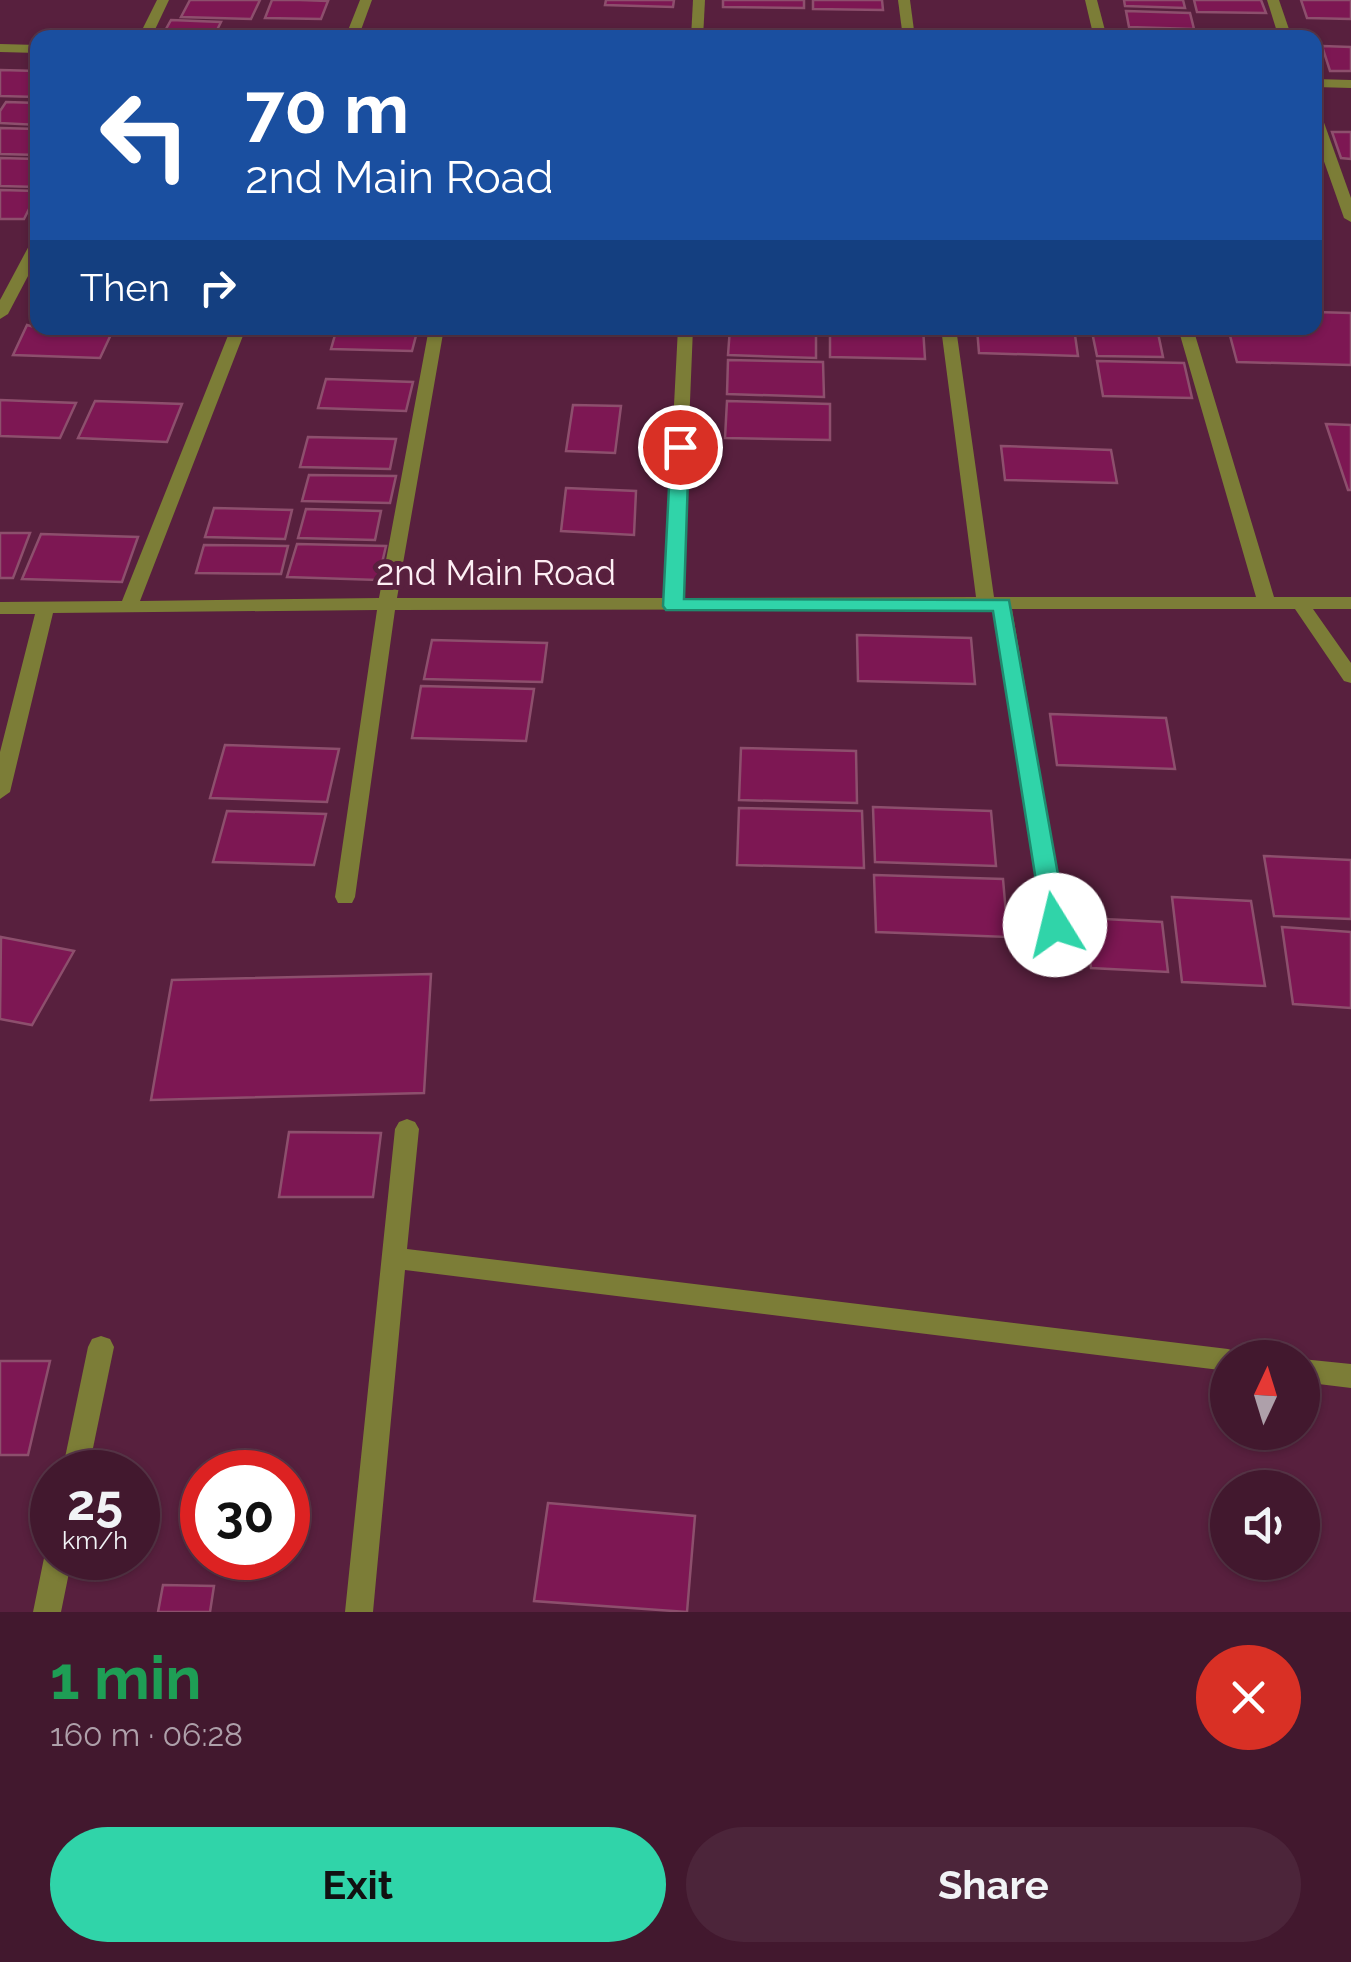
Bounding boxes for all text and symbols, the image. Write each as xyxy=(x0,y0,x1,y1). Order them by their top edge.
text: 70 m xyxy=(245,67,409,149)
icon: left xyxy=(80,70,210,200)
text: 2nd Main Road xyxy=(245,151,553,204)
icon: right xyxy=(190,260,245,315)
text: Then xyxy=(80,265,170,310)
pin xyxy=(638,405,723,490)
icon: arrive xyxy=(653,420,708,475)
street label: 2nd Main Road xyxy=(376,552,616,593)
position arrow xyxy=(1003,873,1107,977)
north arrow xyxy=(1210,1340,1320,1450)
map controls xyxy=(1210,1340,1320,1580)
speed limit sign: 30 xyxy=(180,1450,310,1580)
button: sound xyxy=(1210,1470,1320,1580)
text: 25 xyxy=(67,1473,123,1532)
text: km/h xyxy=(62,1525,128,1555)
text: 1 min xyxy=(50,1643,201,1713)
button: close xyxy=(1196,1645,1301,1750)
text: 160 m · 06:28 xyxy=(50,1716,243,1753)
button: Exit xyxy=(50,1827,666,1942)
button: Share xyxy=(686,1827,1301,1942)

